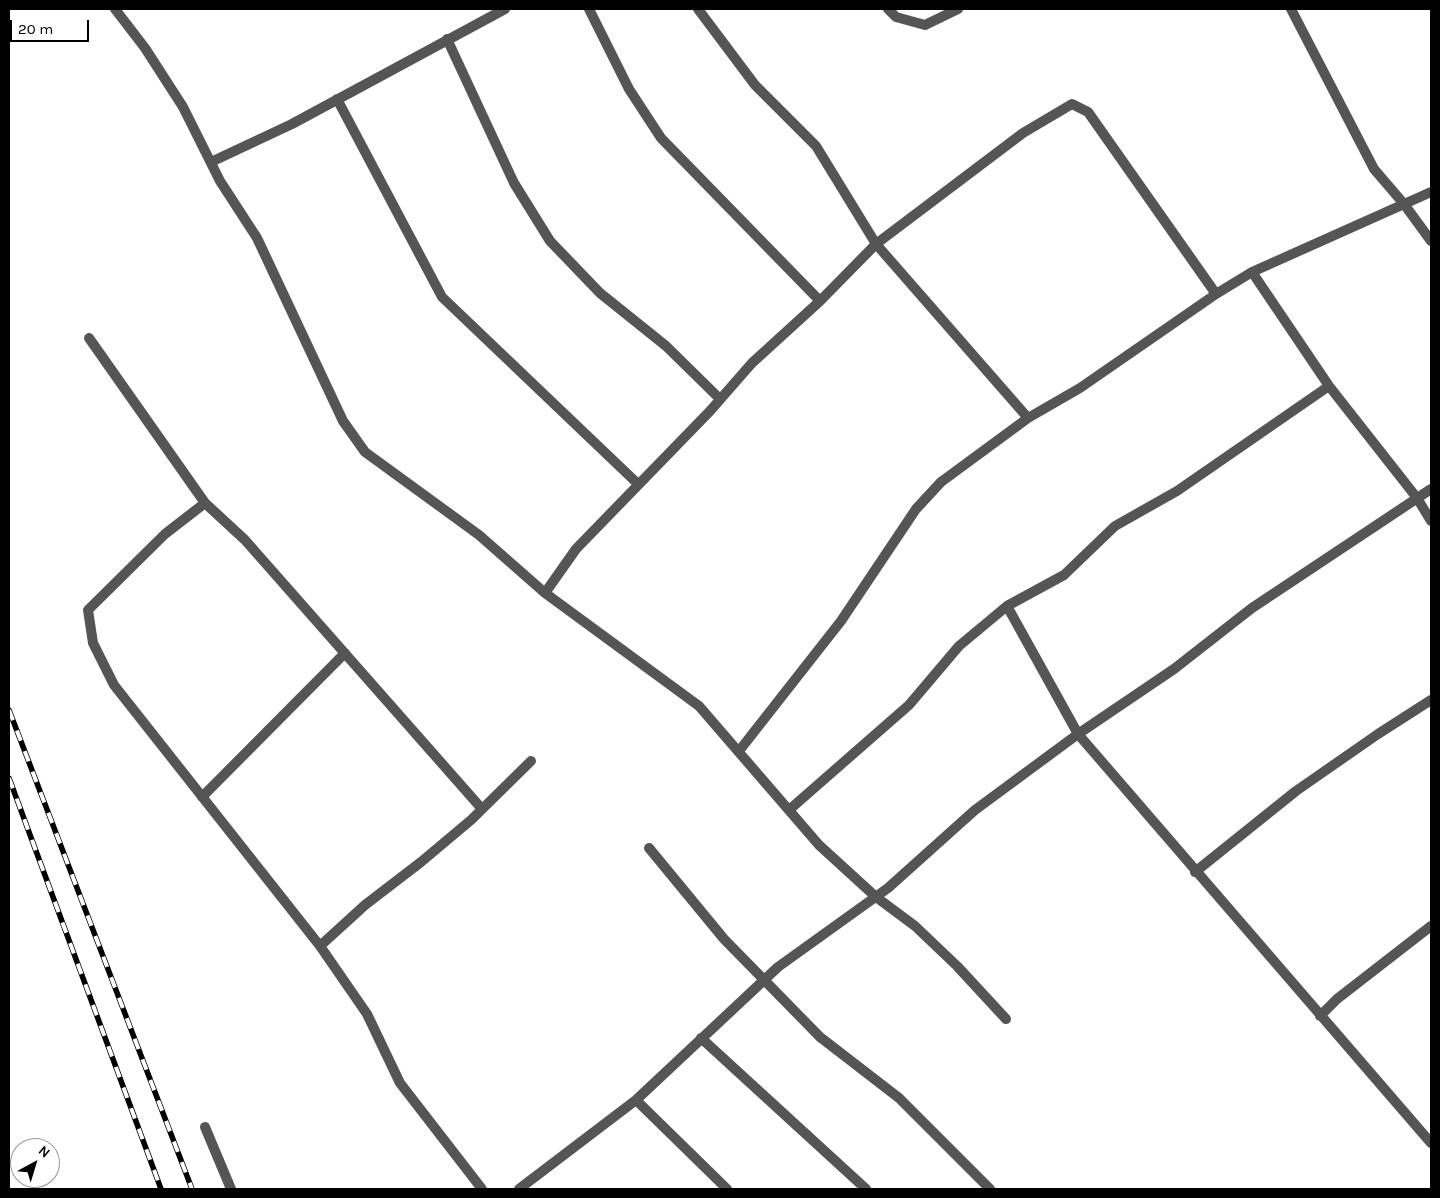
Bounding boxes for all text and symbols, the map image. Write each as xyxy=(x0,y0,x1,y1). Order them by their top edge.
scale bar xyxy=(12,10,91,42)
text: 20 m xyxy=(18,20,53,38)
north arrow xyxy=(10,1138,60,1188)
text: N xyxy=(35,1142,53,1161)

